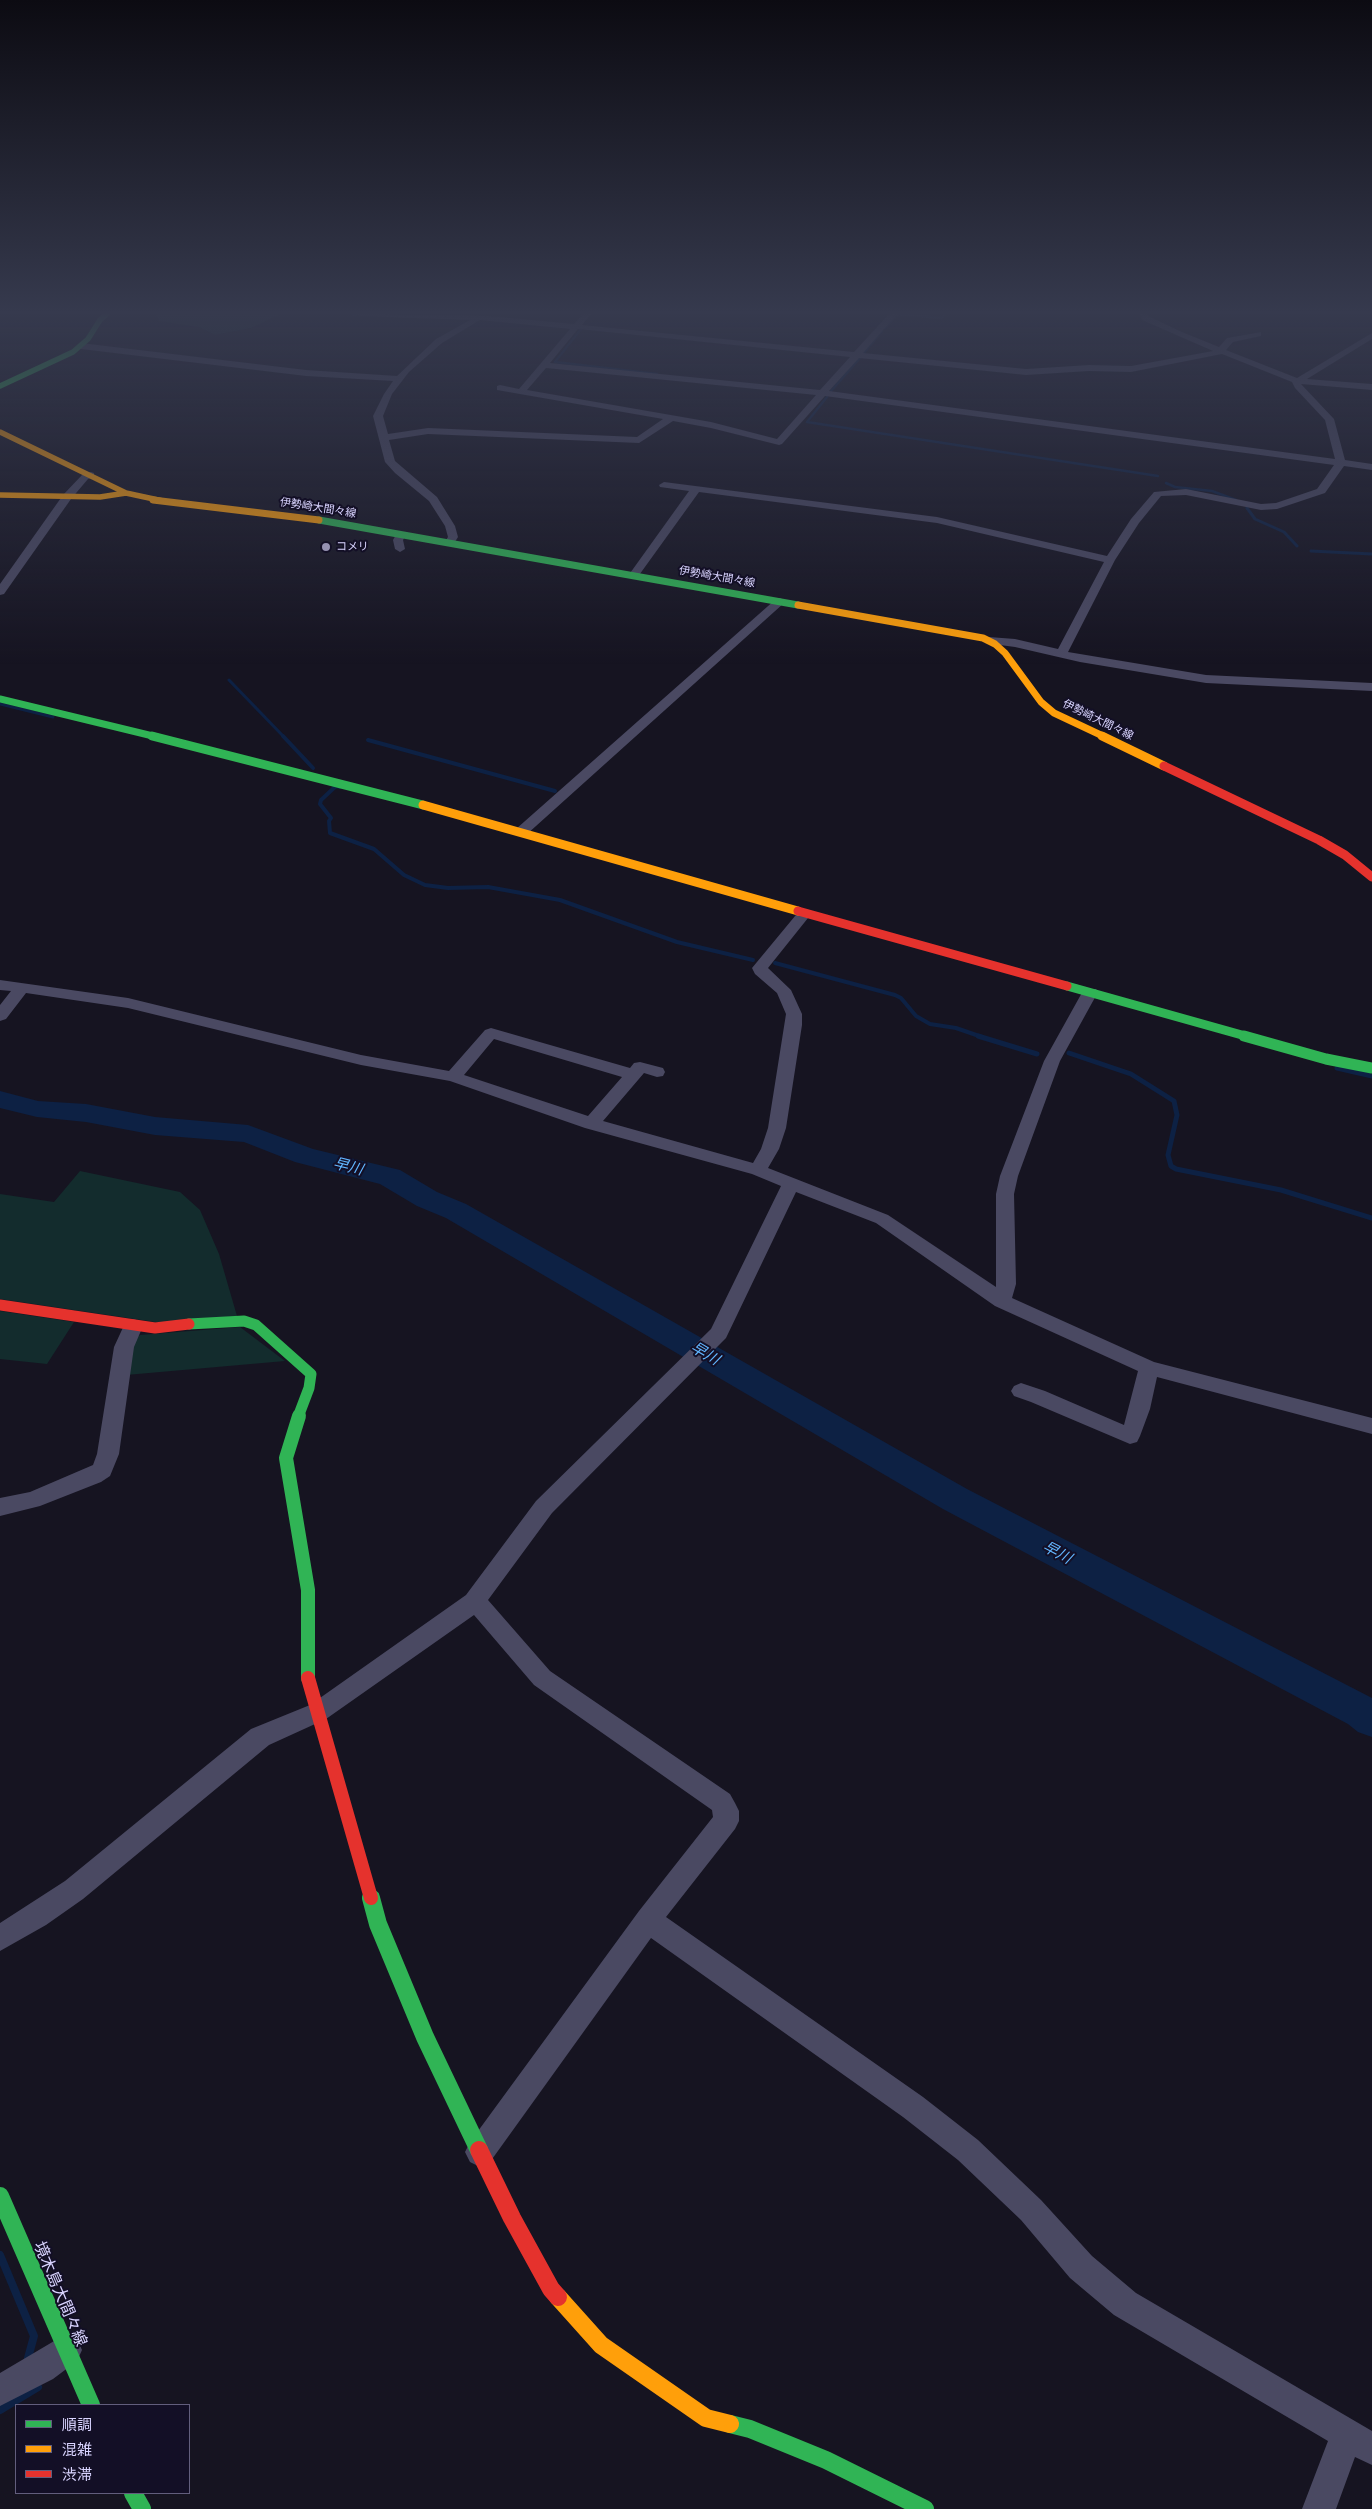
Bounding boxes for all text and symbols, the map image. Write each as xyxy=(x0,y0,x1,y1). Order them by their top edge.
street label: 伊勢崎大間々線 xyxy=(279,495,357,521)
place label: コメリ xyxy=(336,540,369,554)
marker: コメリ xyxy=(320,541,332,553)
street label: 伊勢崎大間々線 xyxy=(678,564,756,590)
street label: 伊勢崎大間々線 xyxy=(1061,697,1135,743)
water label: 早川 xyxy=(331,1155,365,1179)
water label: 早川 xyxy=(688,1339,722,1369)
water label: 早川 xyxy=(1040,1538,1074,1568)
street label: 境木島大間々線 xyxy=(29,2239,91,2349)
legend xyxy=(15,2404,190,2494)
text: 順調 xyxy=(62,2416,92,2434)
text: 混雑 xyxy=(62,2441,92,2459)
text: 渋滞 xyxy=(62,2466,92,2484)

